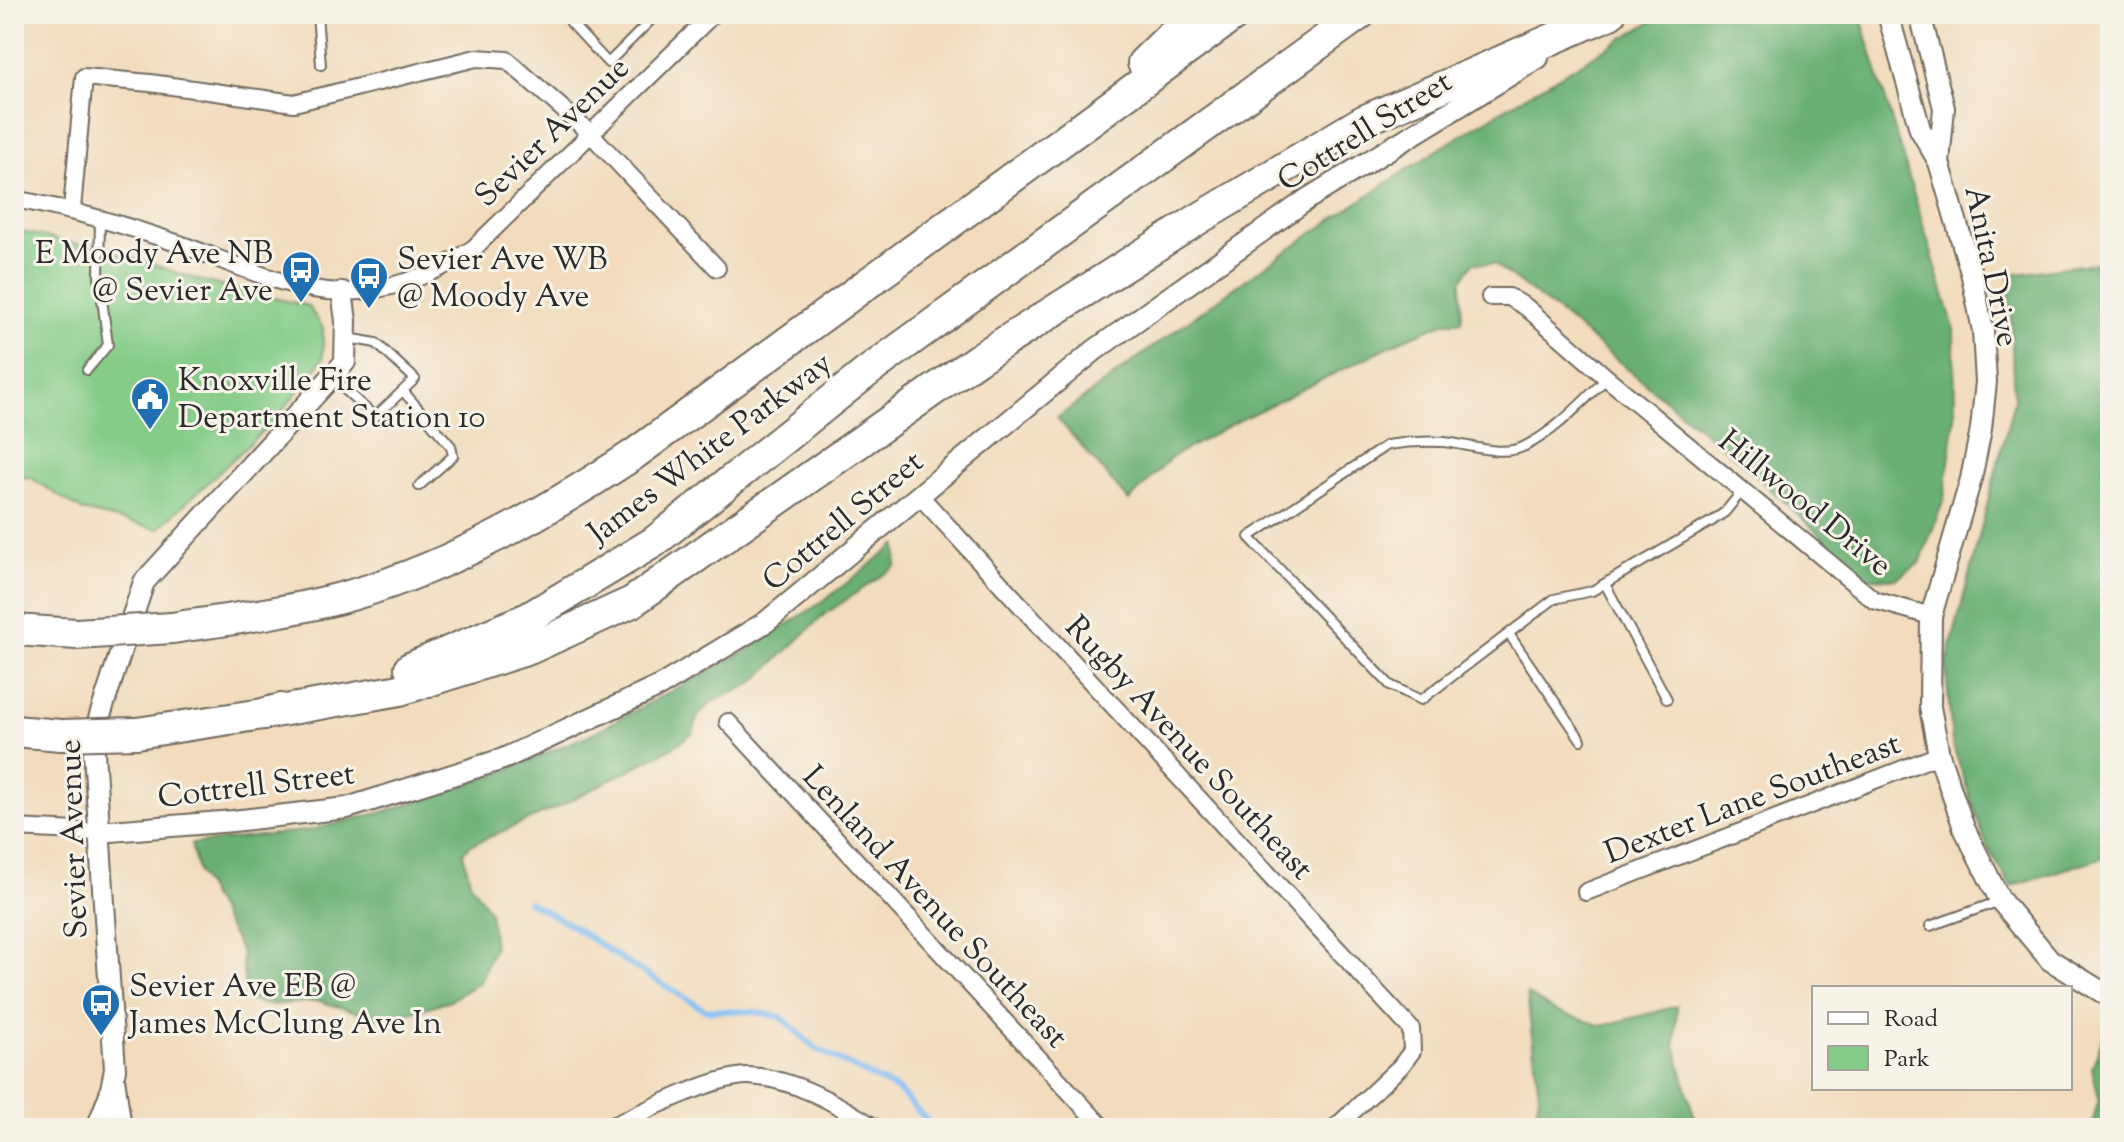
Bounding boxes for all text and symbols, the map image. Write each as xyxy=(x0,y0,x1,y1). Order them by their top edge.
street label: Sevier Avenue xyxy=(465,47,641,219)
street label: Cottrell Street xyxy=(1269,61,1462,205)
street label: Anita Drive xyxy=(1951,182,2030,351)
place label: E Moody Ave NB @ Sevier Ave xyxy=(35,232,273,315)
place label: Sevier Ave WB @ Moody Ave xyxy=(397,238,607,321)
bus stop icon: E Moody Ave NB @ Sevier Ave xyxy=(280,249,322,304)
bus stop icon: Sevier Ave WB @ Moody Ave xyxy=(348,255,390,310)
street label: James White Parkway xyxy=(578,342,843,558)
place label: Knoxville Fire Department Station 10 xyxy=(178,359,485,442)
public building icon: Knoxville Fire Department Station 10 xyxy=(129,376,171,431)
street label: Hillwood Drive xyxy=(1707,420,1901,589)
street label: Cottrell Street xyxy=(753,441,935,604)
street label: Rugby Avenue Southeast xyxy=(1053,607,1323,891)
street label: Dexter Lane Southeast xyxy=(1598,722,1908,878)
street label: Sevier Avenue xyxy=(49,738,101,940)
street label: Cottrell Street xyxy=(155,752,358,822)
street label: Lenland Avenue Southeast xyxy=(790,756,1077,1060)
place label: Sevier Ave EB @ James McClung Ave In xyxy=(127,965,442,1048)
bus stop icon: Sevier Ave EB @ James McClung Ave In xyxy=(80,982,122,1037)
legend xyxy=(1812,986,2072,1090)
text: Road xyxy=(1884,1003,1938,1037)
text: Park xyxy=(1884,1043,1930,1077)

